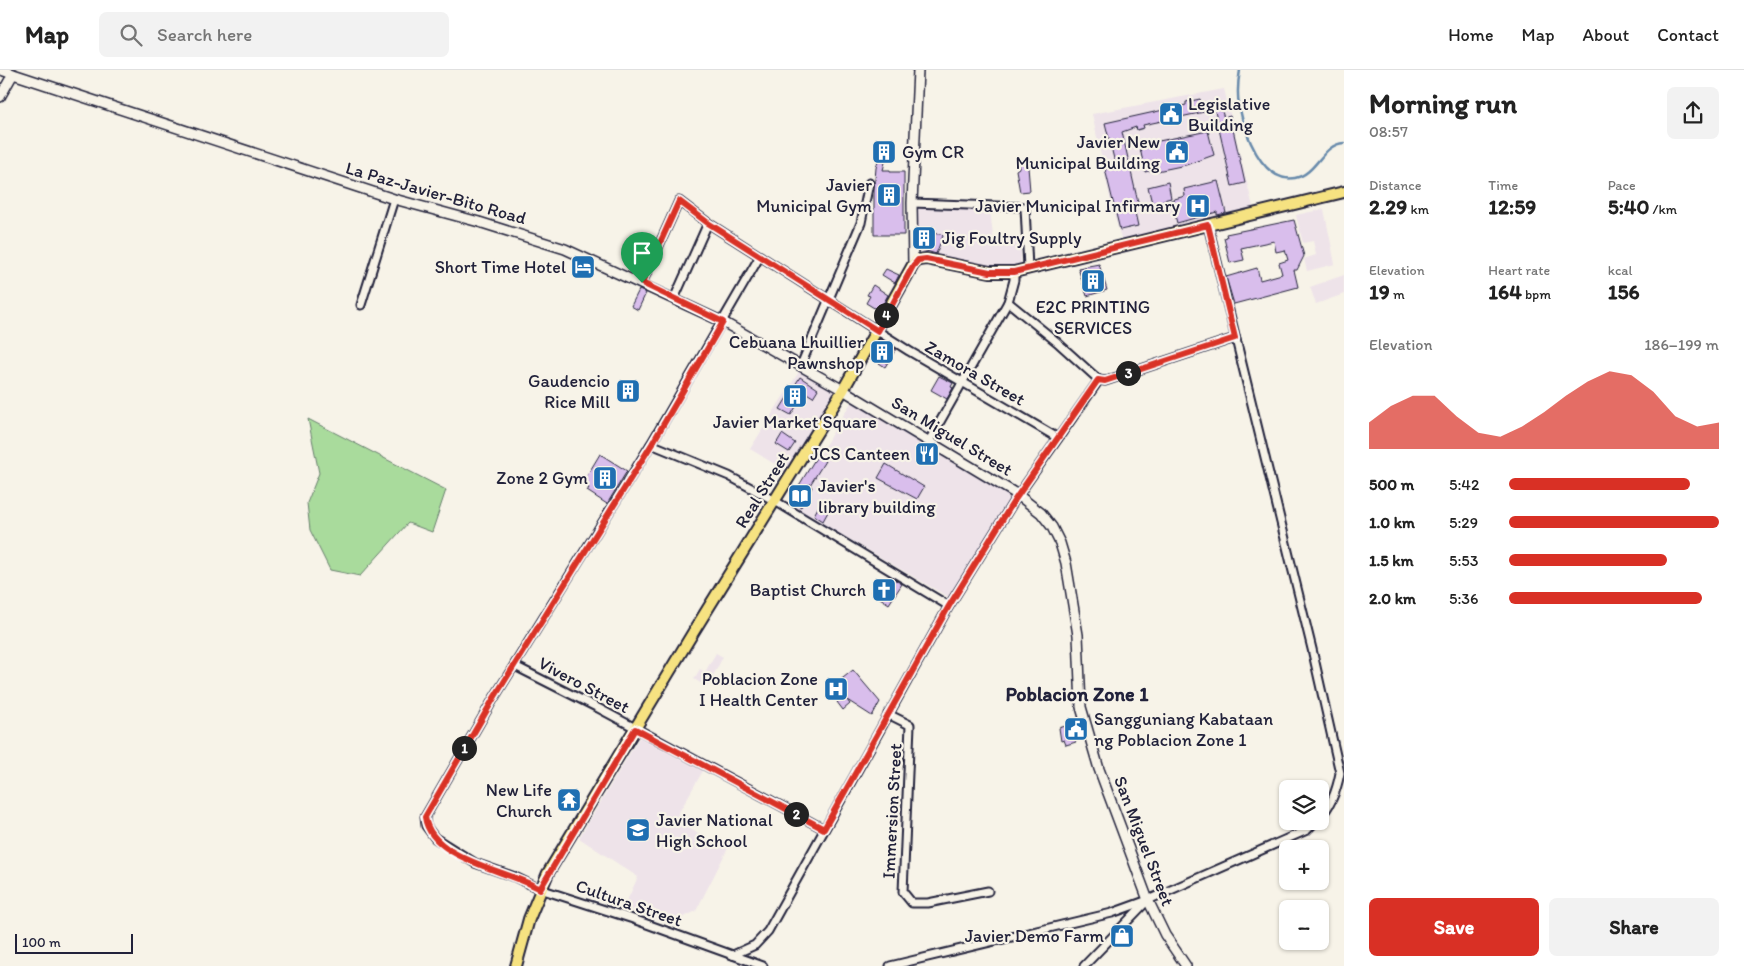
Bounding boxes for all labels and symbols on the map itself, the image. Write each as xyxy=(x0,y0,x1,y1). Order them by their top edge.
place label: Legislative Building xyxy=(1188,93,1270,136)
public building icon: Legislative Building xyxy=(1158,101,1184,127)
place label: Javier New Municipal Building xyxy=(1015,131,1161,174)
building icon: Gym CR xyxy=(871,139,897,165)
public building icon: Javier New Municipal Building xyxy=(1164,139,1190,165)
place label: Gym CR xyxy=(902,141,964,163)
street label: La Paz-Javier-Bito Road xyxy=(343,157,529,229)
place label: Javier Municipal Gym xyxy=(756,174,872,217)
building icon: Javier Municipal Gym xyxy=(876,182,902,208)
hospital icon: Javier Municipal Infirmary xyxy=(1185,193,1211,219)
place label: Javier Municipal Infirmary xyxy=(975,195,1181,217)
building icon: Jig Foultry Supply xyxy=(911,225,937,251)
place label: Jig Foultry Supply xyxy=(942,227,1082,249)
pin xyxy=(621,232,663,283)
hotel icon: Short Time Hotel xyxy=(570,254,596,280)
place label: Short Time Hotel xyxy=(435,256,566,278)
building icon: E2C PRINTING SERVICES xyxy=(1080,268,1106,294)
place label: E2C PRINTING SERVICES xyxy=(1036,296,1150,339)
pin: 4 xyxy=(874,302,898,328)
place label: Cebuana Lhuillier Pawnshop xyxy=(729,331,865,374)
street label: Zamora Street xyxy=(921,335,1029,411)
building icon: Cebuana Lhuillier Pawnshop xyxy=(869,339,895,365)
pin: 3 xyxy=(1116,360,1140,386)
place label: Gaudencio Rice Mill xyxy=(528,370,610,413)
building icon: Gaudencio Rice Mill xyxy=(615,378,641,404)
building icon: Javier Market Square xyxy=(782,383,808,409)
street label: San Miguel Street xyxy=(887,391,1017,481)
place label: Javier Market Square xyxy=(713,411,877,433)
restaurant icon: JCS Canteen xyxy=(914,441,940,467)
place label: JCS Canteen xyxy=(810,443,910,465)
street label: Real Street xyxy=(730,448,794,532)
building icon: Zone 2 Gym xyxy=(592,465,618,491)
place label: Zone 2 Gym xyxy=(496,467,588,489)
place label: Javier's library building xyxy=(818,475,936,518)
library icon: Javier's library building xyxy=(787,483,813,509)
church icon: Baptist Church xyxy=(871,577,897,603)
place label: Baptist Church xyxy=(750,579,866,601)
street label: Vivero Street xyxy=(535,652,634,718)
place label: Poblacion Zone I Health Center xyxy=(699,668,819,711)
hospital icon: Poblacion Zone I Health Center xyxy=(823,676,849,702)
district label: Poblacion Zone 1 xyxy=(1005,682,1149,706)
place label: Sangguniang Kabataan ng Poblacion Zone 1 xyxy=(1094,708,1273,751)
public building icon: Sangguniang Kabataan ng Poblacion Zone 1 xyxy=(1063,716,1089,742)
pin: 1 xyxy=(452,736,476,760)
street label: Immersion Street xyxy=(877,743,907,879)
street label: San Miguel Street xyxy=(1109,773,1179,909)
place label: New Life Church xyxy=(486,779,552,822)
temple icon: New Life Church xyxy=(556,787,582,813)
pin: 2 xyxy=(784,802,808,826)
place label: Javier National High School xyxy=(656,809,773,852)
school or university icon: Javier National High School xyxy=(625,817,651,843)
street label: Cultura Street xyxy=(573,875,685,932)
shop icon: Javier Demo Farm xyxy=(1109,923,1135,949)
place label: Javier Demo Farm xyxy=(965,925,1104,947)
scale bar xyxy=(15,931,132,954)

